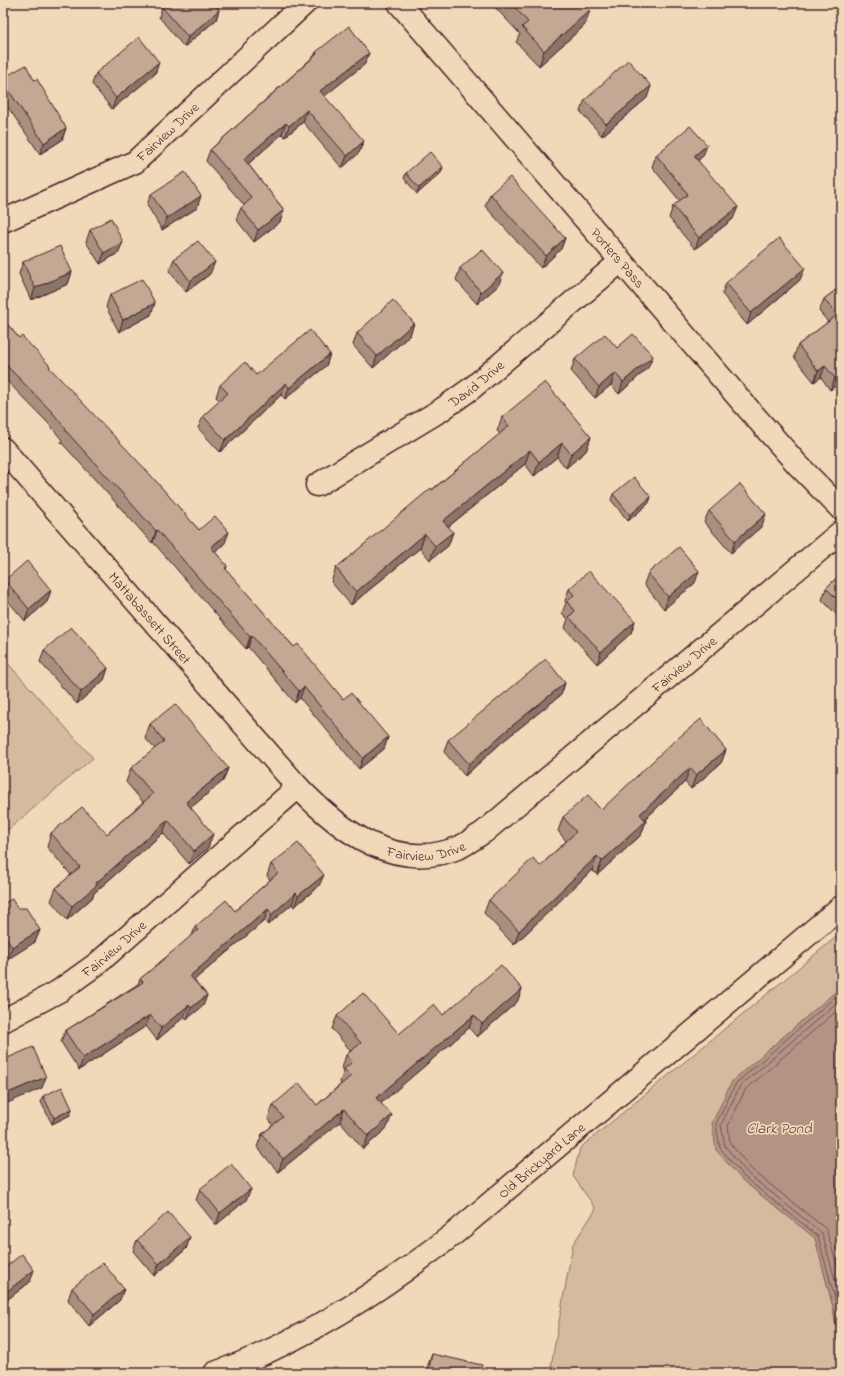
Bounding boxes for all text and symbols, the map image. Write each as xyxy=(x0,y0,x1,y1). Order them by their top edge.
street label: Fairview Drive xyxy=(131,97,205,168)
street label: Porters Pass xyxy=(585,224,649,294)
street label: David Drive xyxy=(444,355,510,414)
street label: Mattabassett Street xyxy=(103,568,196,670)
street label: Fairview Drive xyxy=(647,631,723,700)
street label: Fairview Drive xyxy=(383,836,471,867)
street label: Fairview Drive xyxy=(77,915,152,984)
street label: Old Brickyard Lane xyxy=(494,1118,591,1204)
water label: Clark Pond xyxy=(746,1118,812,1140)

